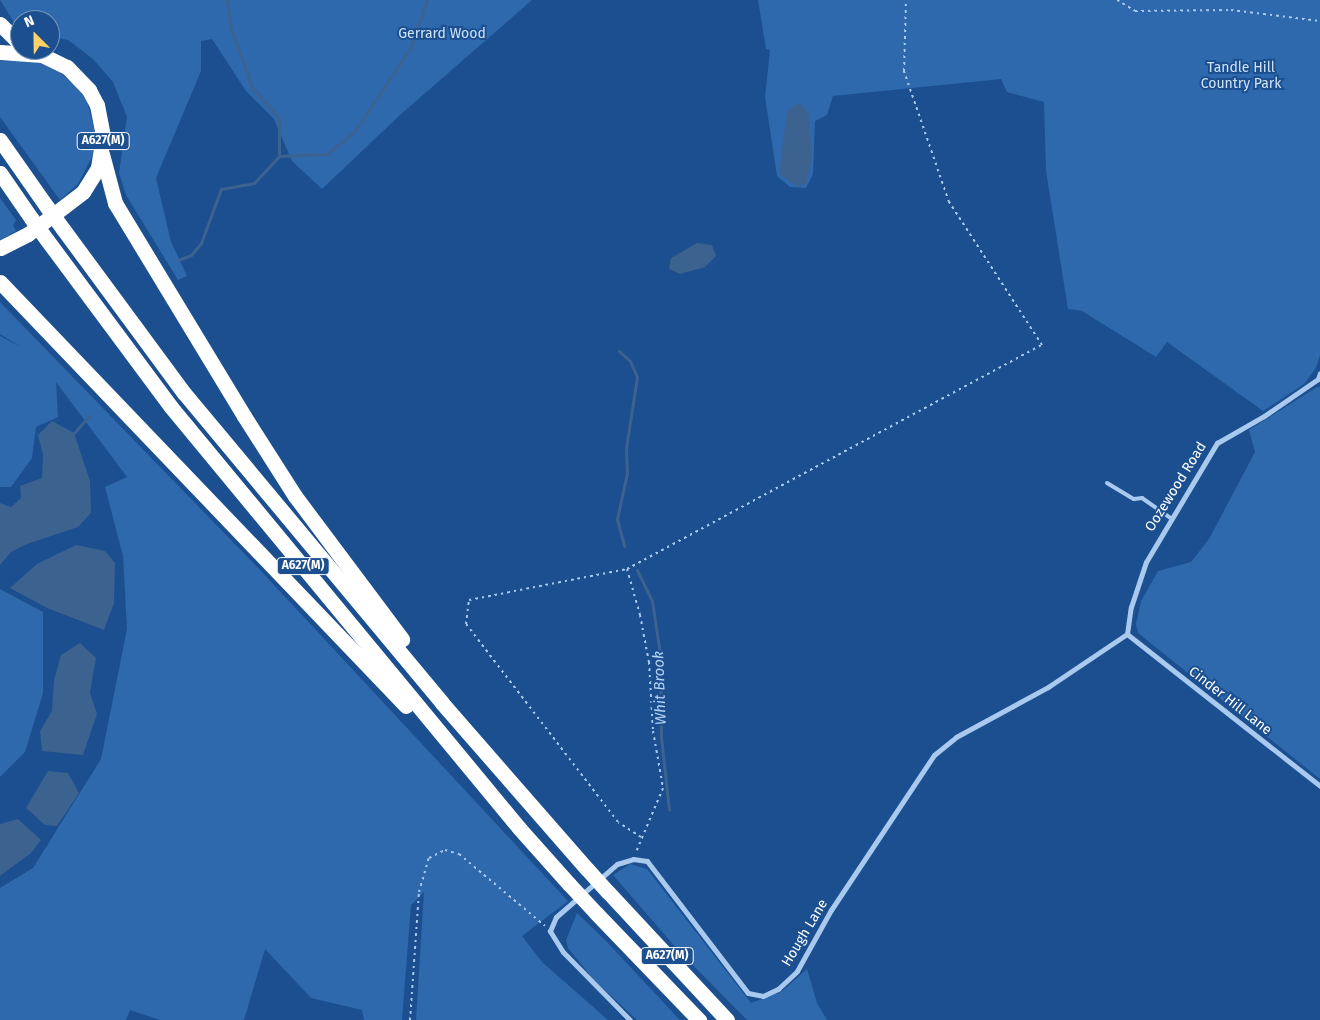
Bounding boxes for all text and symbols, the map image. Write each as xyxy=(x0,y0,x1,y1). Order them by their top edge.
north arrow xyxy=(10,10,60,60)
text: N xyxy=(22,12,37,31)
park label: Gerrard Wood xyxy=(398,26,486,42)
park label: Tandle Hill Country Park xyxy=(1201,60,1281,92)
road number: A627(M) xyxy=(76,132,130,150)
street label: Oozewood Road xyxy=(1142,439,1210,535)
road number: A627(M) xyxy=(276,556,330,576)
water label: Whit Brook xyxy=(650,651,670,725)
street label: Cinder Hill Lane xyxy=(1185,663,1275,739)
street label: Hough Lane xyxy=(778,896,832,970)
road number: A627(M) xyxy=(640,946,694,966)

